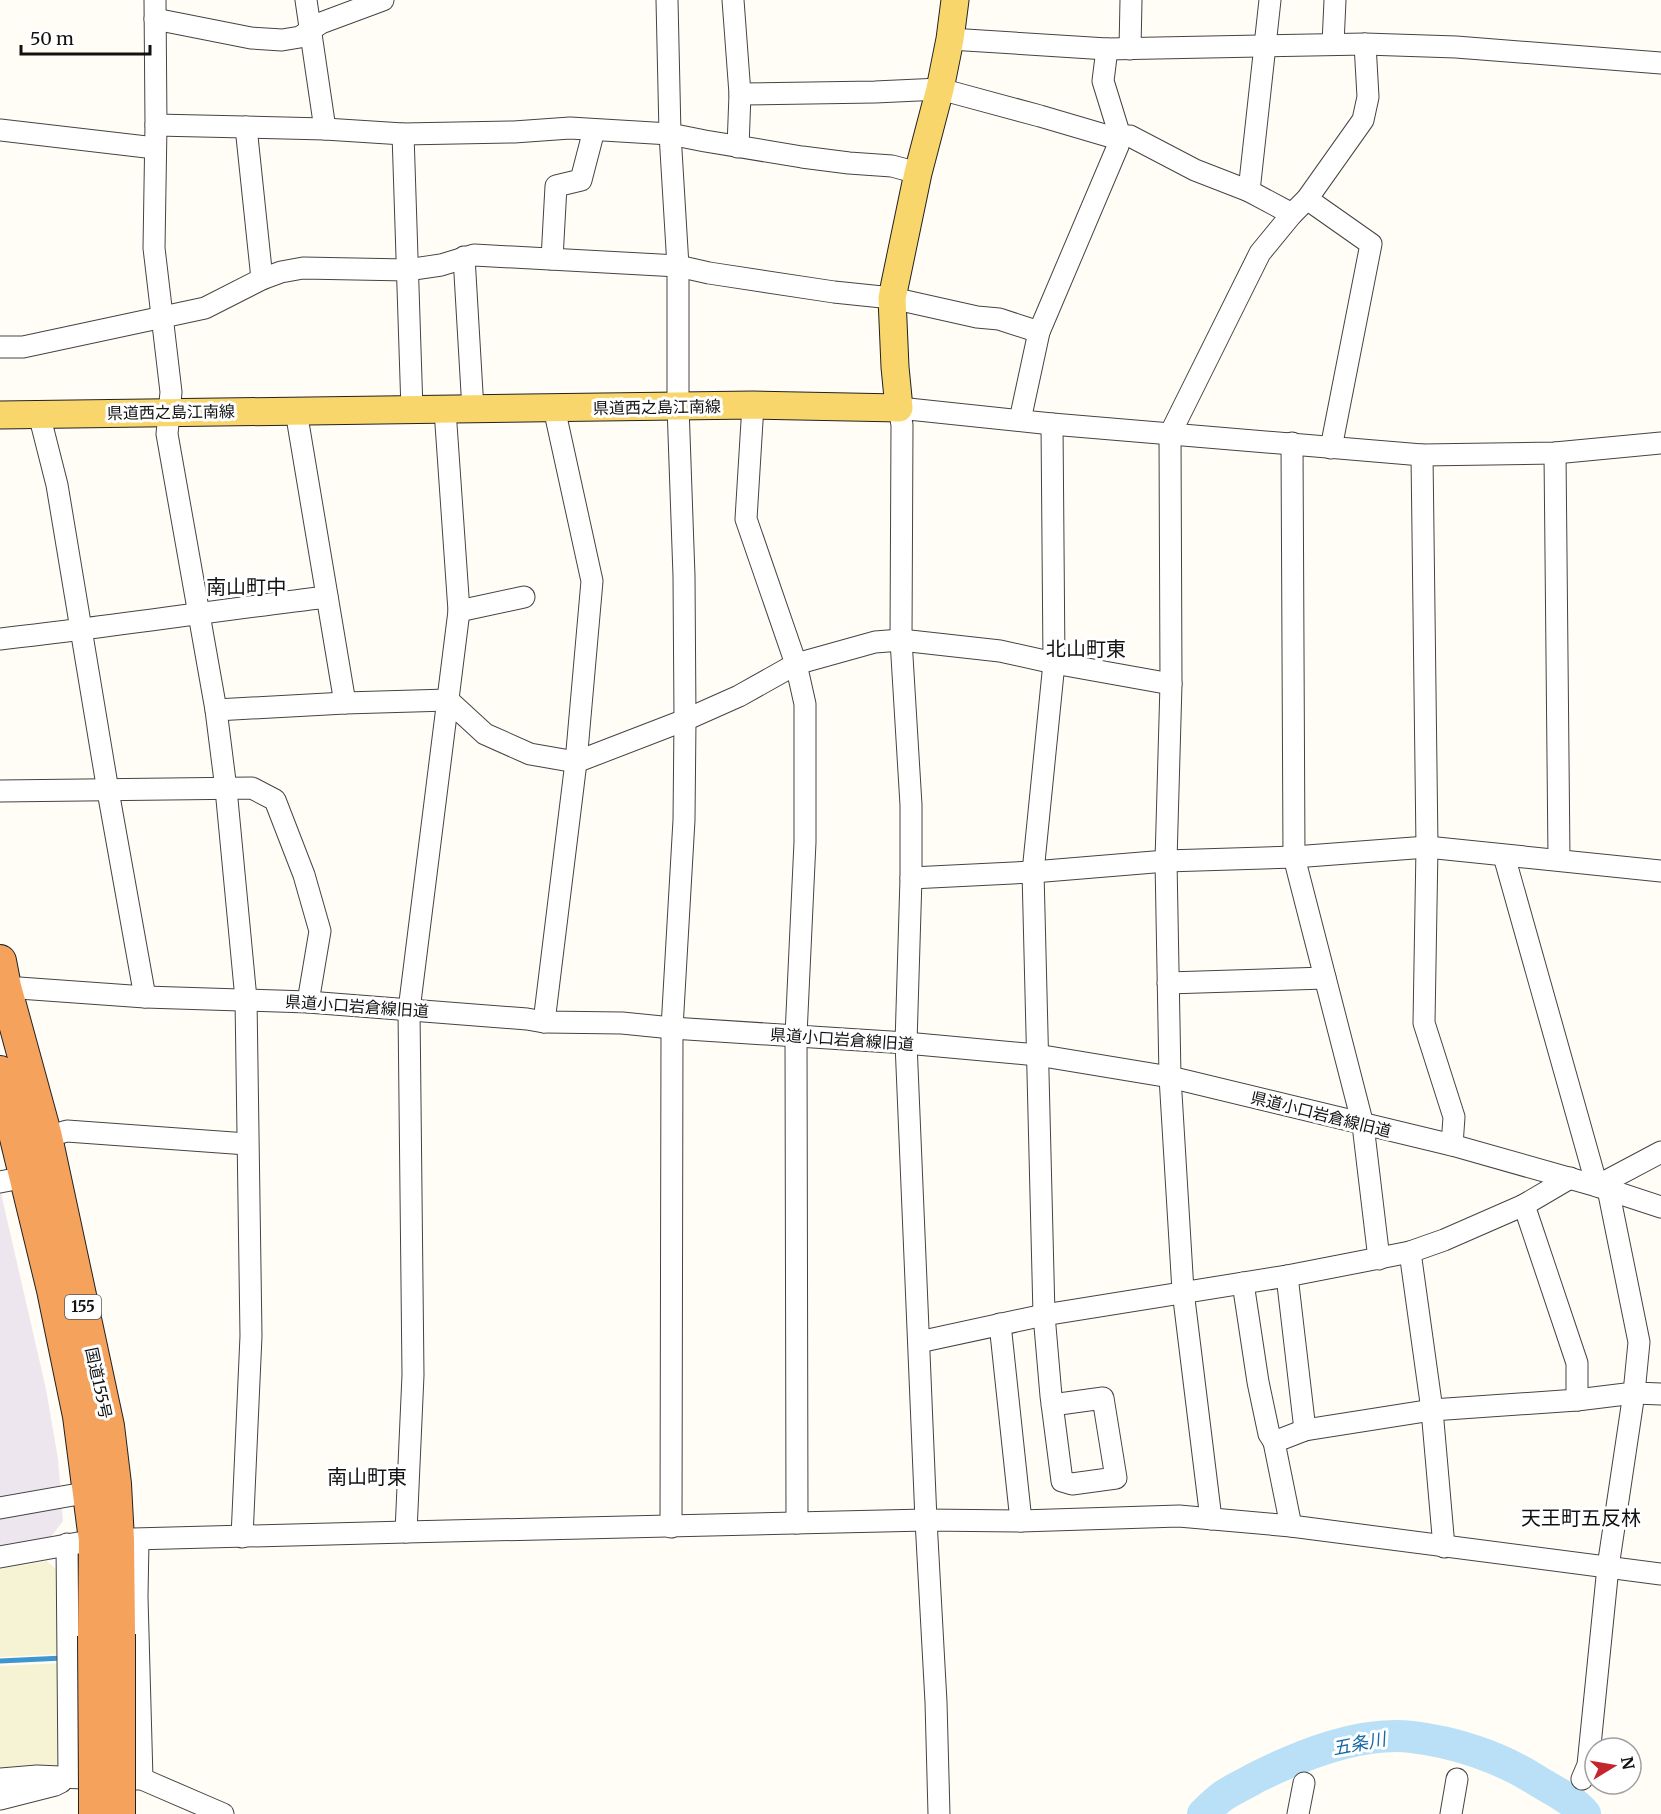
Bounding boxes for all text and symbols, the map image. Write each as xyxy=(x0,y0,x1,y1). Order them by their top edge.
scale bar xyxy=(21,18,150,56)
text: 50 m xyxy=(30,27,74,50)
street label: 県道西之島江南線 xyxy=(593,396,721,418)
street label: 県道西之島江南線 xyxy=(107,401,235,423)
district label: 南山町中 xyxy=(206,574,286,599)
district label: 北山町東 xyxy=(1046,636,1126,661)
street label: 県道小口岩倉線旧道 xyxy=(284,991,430,1021)
street label: 県道小口岩倉線旧道 xyxy=(769,1024,915,1054)
street label: 県道小口岩倉線旧道 xyxy=(1249,1087,1393,1141)
road number: 155 xyxy=(65,1295,101,1319)
street label: 国道155号 xyxy=(82,1345,116,1421)
district label: 南山町東 xyxy=(327,1464,407,1489)
district label: 天王町五反林 xyxy=(1521,1505,1641,1530)
water label: 五条川 xyxy=(1330,1727,1390,1760)
north arrow xyxy=(1583,1736,1643,1796)
text: N xyxy=(1617,1755,1639,1772)

